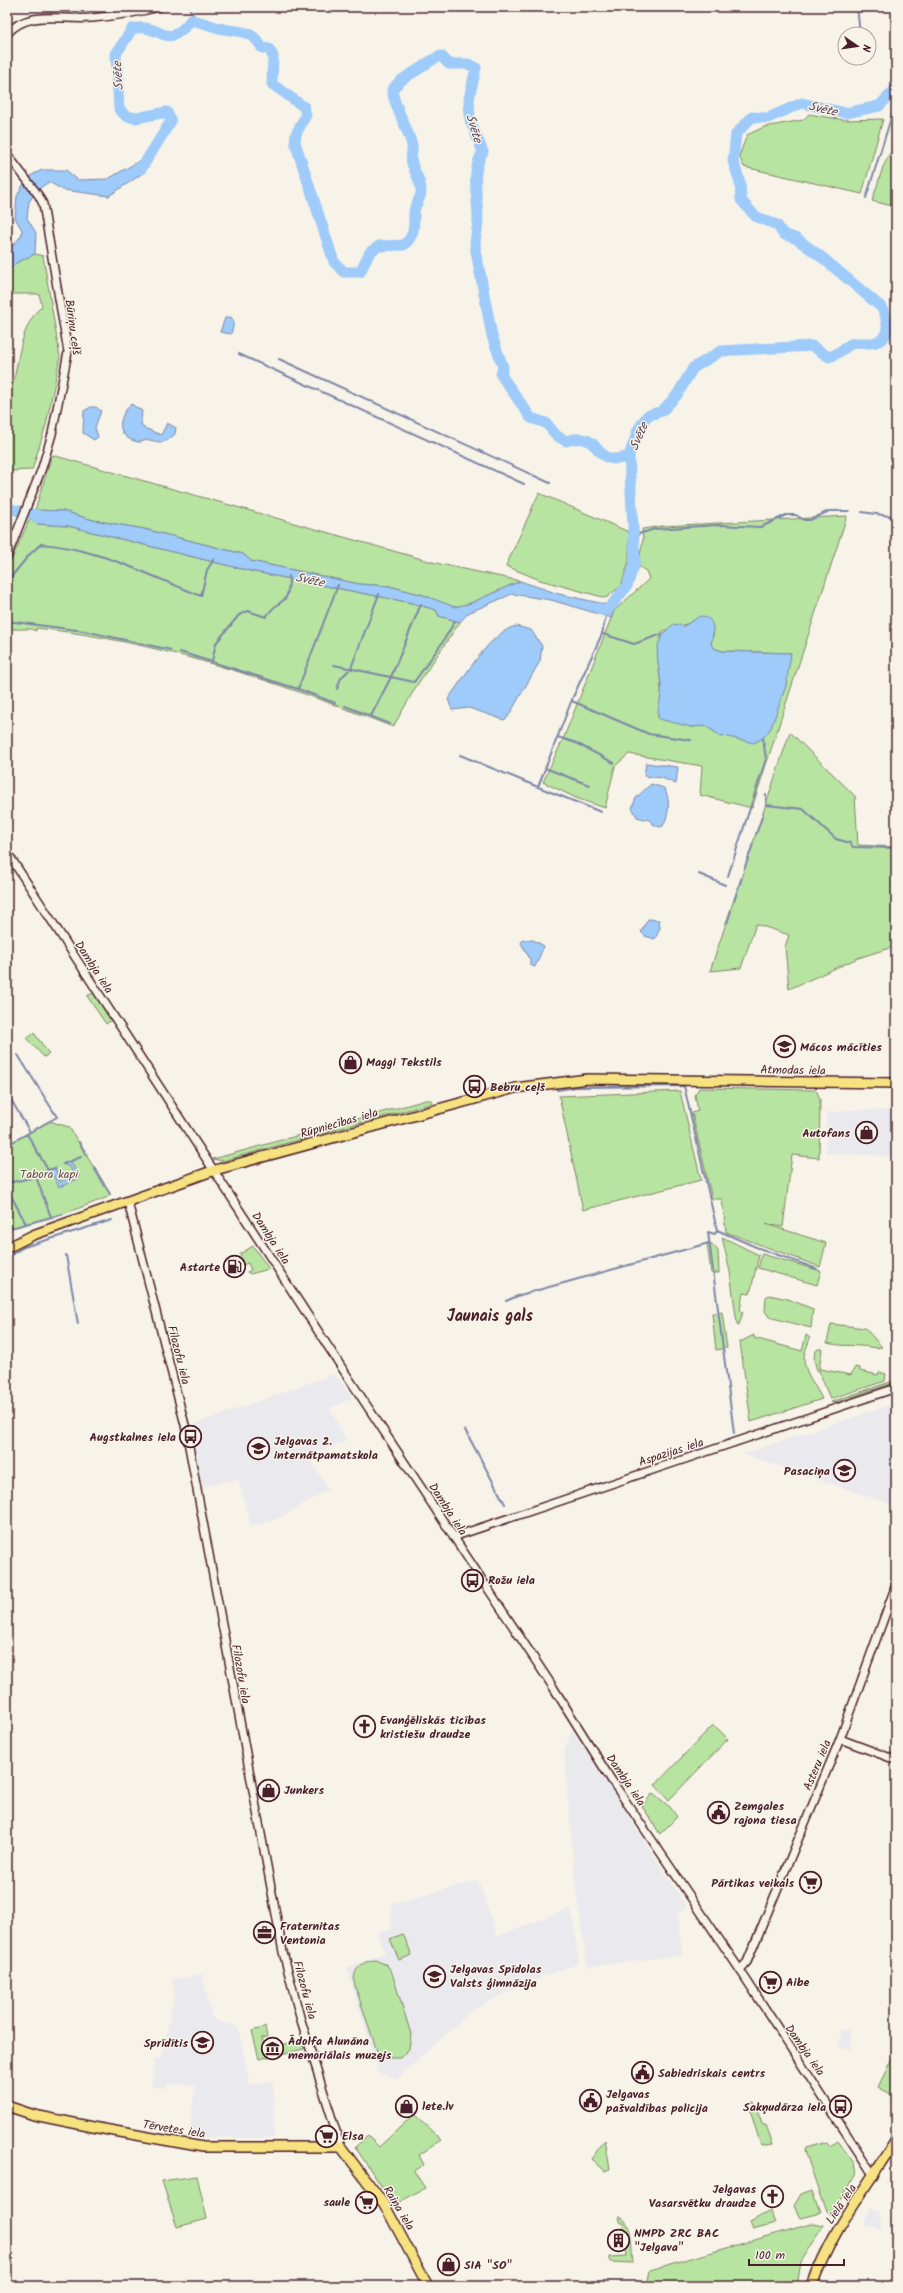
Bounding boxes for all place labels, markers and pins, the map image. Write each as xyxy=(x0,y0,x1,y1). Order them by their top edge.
school or university icon: Mācos mācīties xyxy=(771,1034,797,1060)
place label: Mācos mācīties xyxy=(800,1038,882,1057)
shop icon: Maggi Tekstils xyxy=(338,1049,364,1075)
place label: Maggi Tekstils xyxy=(366,1053,442,1072)
bus stop icon: Bebru ceļš xyxy=(462,1074,488,1100)
place label: Bebru ceļš xyxy=(490,1078,545,1097)
shop icon: Autofans xyxy=(853,1120,879,1146)
place label: Autofans xyxy=(802,1124,850,1143)
fuel station icon: Astarte xyxy=(222,1254,248,1280)
place label: Astarte xyxy=(180,1258,220,1277)
bus stop icon: Augstkalnes iela xyxy=(178,1424,204,1450)
place label: Augstkalnes iela xyxy=(90,1428,176,1447)
place label: Jelgavas 2. internātpamatskola xyxy=(274,1432,378,1465)
school or university icon: Jelgavas 2. internātpamatskola xyxy=(246,1435,272,1461)
school or university icon: Pasaciņa xyxy=(832,1458,858,1484)
place label: Pasaciņa xyxy=(784,1462,830,1481)
bus stop icon: Rožu iela xyxy=(459,1567,485,1593)
place label: Rožu iela xyxy=(488,1571,535,1590)
place label: Evanģēliskās ticības kristiešu draudze xyxy=(380,1711,486,1744)
church icon: Evanģēliskās ticības kristiešu draudze xyxy=(352,1714,378,1740)
shop icon: Junkers xyxy=(256,1777,282,1803)
place label: Junkers xyxy=(284,1781,324,1800)
place label: Zemgales rajona tiesa xyxy=(734,1797,797,1830)
public building icon: Zemgales rajona tiesa xyxy=(706,1800,732,1826)
supermarket icon: Pārtikas veikals xyxy=(797,1870,823,1896)
place label: Pārtikas veikals xyxy=(711,1874,794,1893)
place label: Fraternitas Ventonia xyxy=(280,1917,340,1950)
office icon: Fraternitas Ventonia xyxy=(252,1920,278,1946)
place label: Jelgavas Spīdolas Valsts ģimnāzija xyxy=(450,1960,542,1993)
school or university icon: Jelgavas Spīdolas Valsts ģimnāzija xyxy=(422,1963,448,1989)
supermarket icon: Aibe xyxy=(758,1969,784,1995)
place label: Aibe xyxy=(786,1973,809,1992)
school or university icon: Sprīdītis xyxy=(190,2030,216,2056)
place label: Ādolfa Alunāna memoriālais muzejs xyxy=(288,2032,392,2065)
place label: Sprīdītis xyxy=(144,2034,188,2053)
museum icon: Ādolfa Alunāna memoriālais muzejs xyxy=(259,2035,285,2061)
public building icon: Sabiedriskais centrs xyxy=(629,2060,655,2086)
place label: Sabiedriskais centrs xyxy=(658,2064,766,2083)
place label: Jelgavas pašvaldības policija xyxy=(605,2085,708,2118)
public building icon: Jelgavas pašvaldības policija xyxy=(577,2088,603,2114)
shop icon: lete.lv xyxy=(393,2093,419,2119)
bus stop icon: Sakņudārza iela xyxy=(828,2094,854,2120)
place label: lete.lv xyxy=(422,2097,454,2116)
place label: Sakņudārza iela xyxy=(743,2098,826,2117)
supermarket icon: Elsa xyxy=(313,2123,339,2149)
place label: Elsa xyxy=(342,2127,364,2146)
place label: Jelgavas Vasarsvētku draudze xyxy=(649,2180,756,2213)
church icon: Jelgavas Vasarsvētku draudze xyxy=(759,2183,785,2209)
supermarket icon: saule xyxy=(353,2189,379,2215)
place label: saule xyxy=(323,2193,350,2212)
place label: NMPD ZRC BAC "Jelgava" xyxy=(634,2224,719,2257)
building icon: NMPD ZRC BAC "Jelgava" xyxy=(606,2227,632,2253)
shop icon: SIA "SO" xyxy=(435,2252,461,2278)
place label: SIA "SO" xyxy=(464,2256,512,2275)

